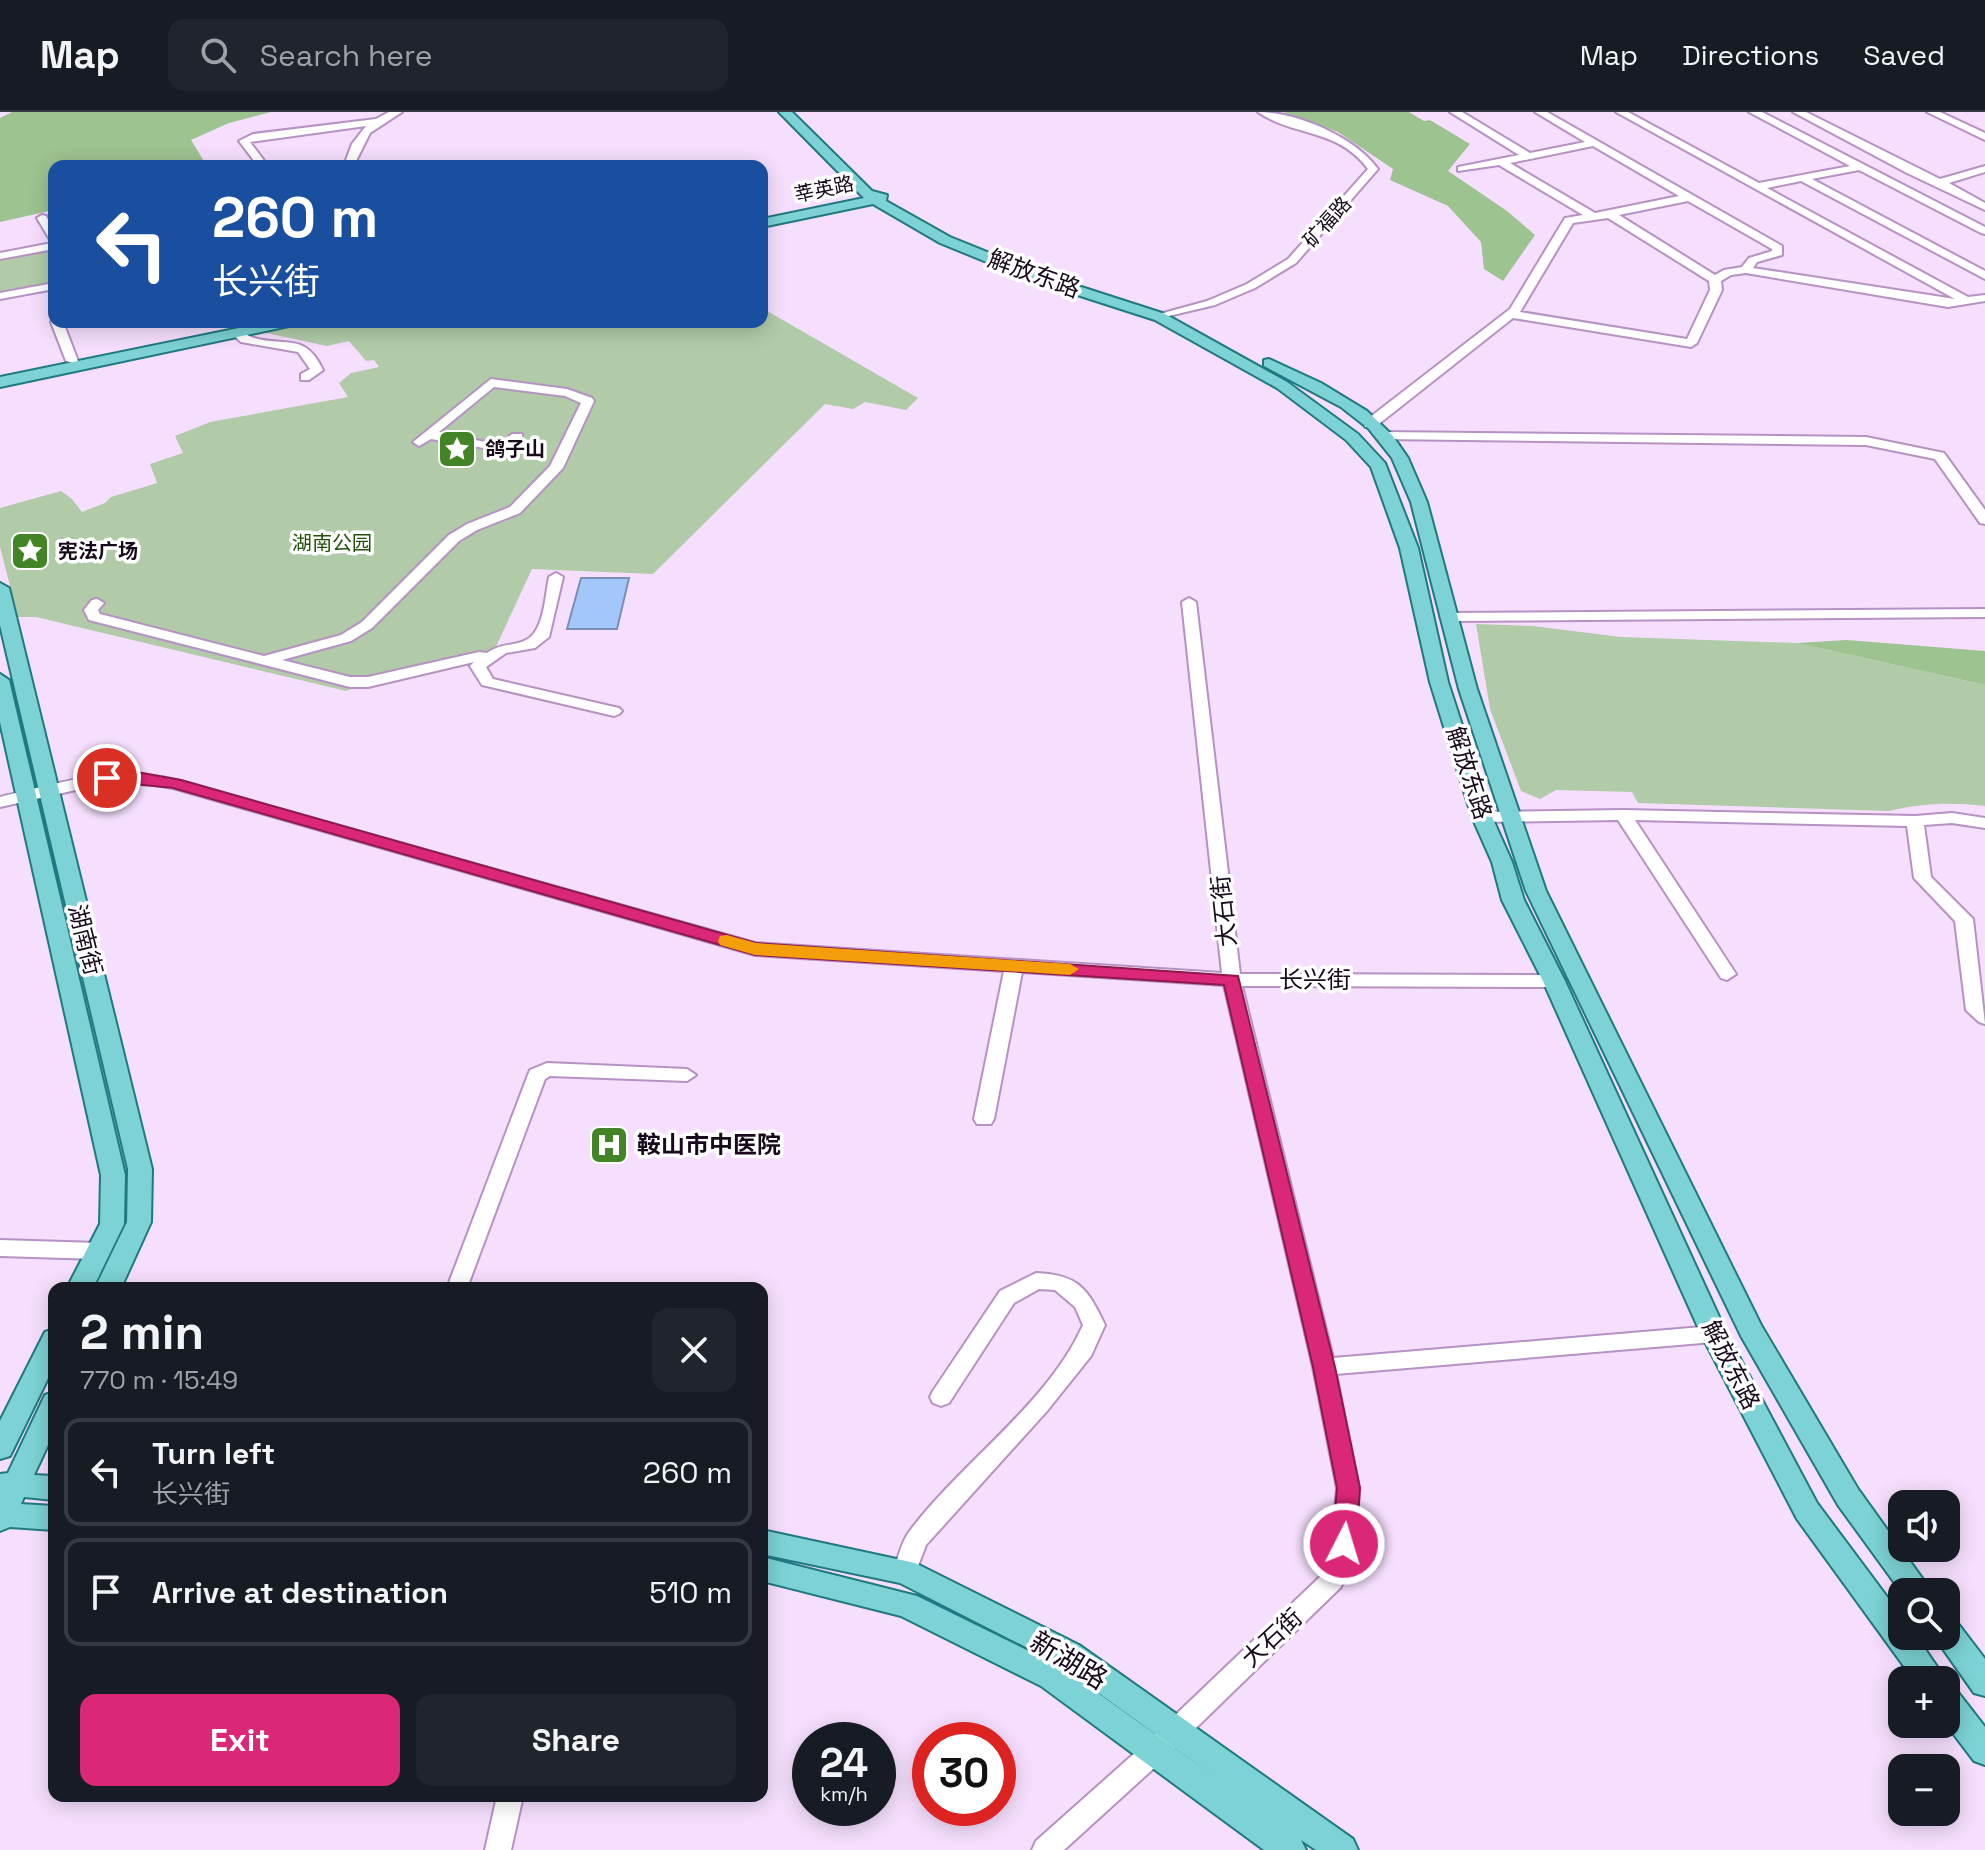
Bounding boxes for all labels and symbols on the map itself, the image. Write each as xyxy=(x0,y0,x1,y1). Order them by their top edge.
street label: 莘英路 xyxy=(792,170,856,208)
street label: 矿福路 xyxy=(1297,191,1357,253)
street label: 解放东路 xyxy=(984,243,1085,305)
place icon: 鸽子山 xyxy=(436,428,478,470)
place label: 鸽子山 xyxy=(485,436,545,462)
place icon: 宪法广场 xyxy=(9,530,51,572)
park label: 湖南公园 xyxy=(292,530,372,556)
place label: 宪法广场 xyxy=(58,538,138,564)
street label: 解放东路 xyxy=(1440,722,1499,823)
pin xyxy=(73,744,141,812)
street label: 大石街 xyxy=(1204,874,1243,948)
street label: 湖南街 xyxy=(62,901,109,979)
street label: 长兴街 xyxy=(1279,964,1351,995)
hospital icon: 鞍山市中医院 xyxy=(588,1124,630,1166)
place label: 鞍山市中医院 xyxy=(637,1129,781,1160)
street label: 解放东路 xyxy=(1696,1315,1767,1415)
position arrow xyxy=(1302,1502,1386,1586)
street label: 大石街 xyxy=(1235,1602,1309,1674)
street label: 新湖路 xyxy=(1024,1623,1114,1697)
speed limit sign: 30 xyxy=(912,1722,1016,1826)

